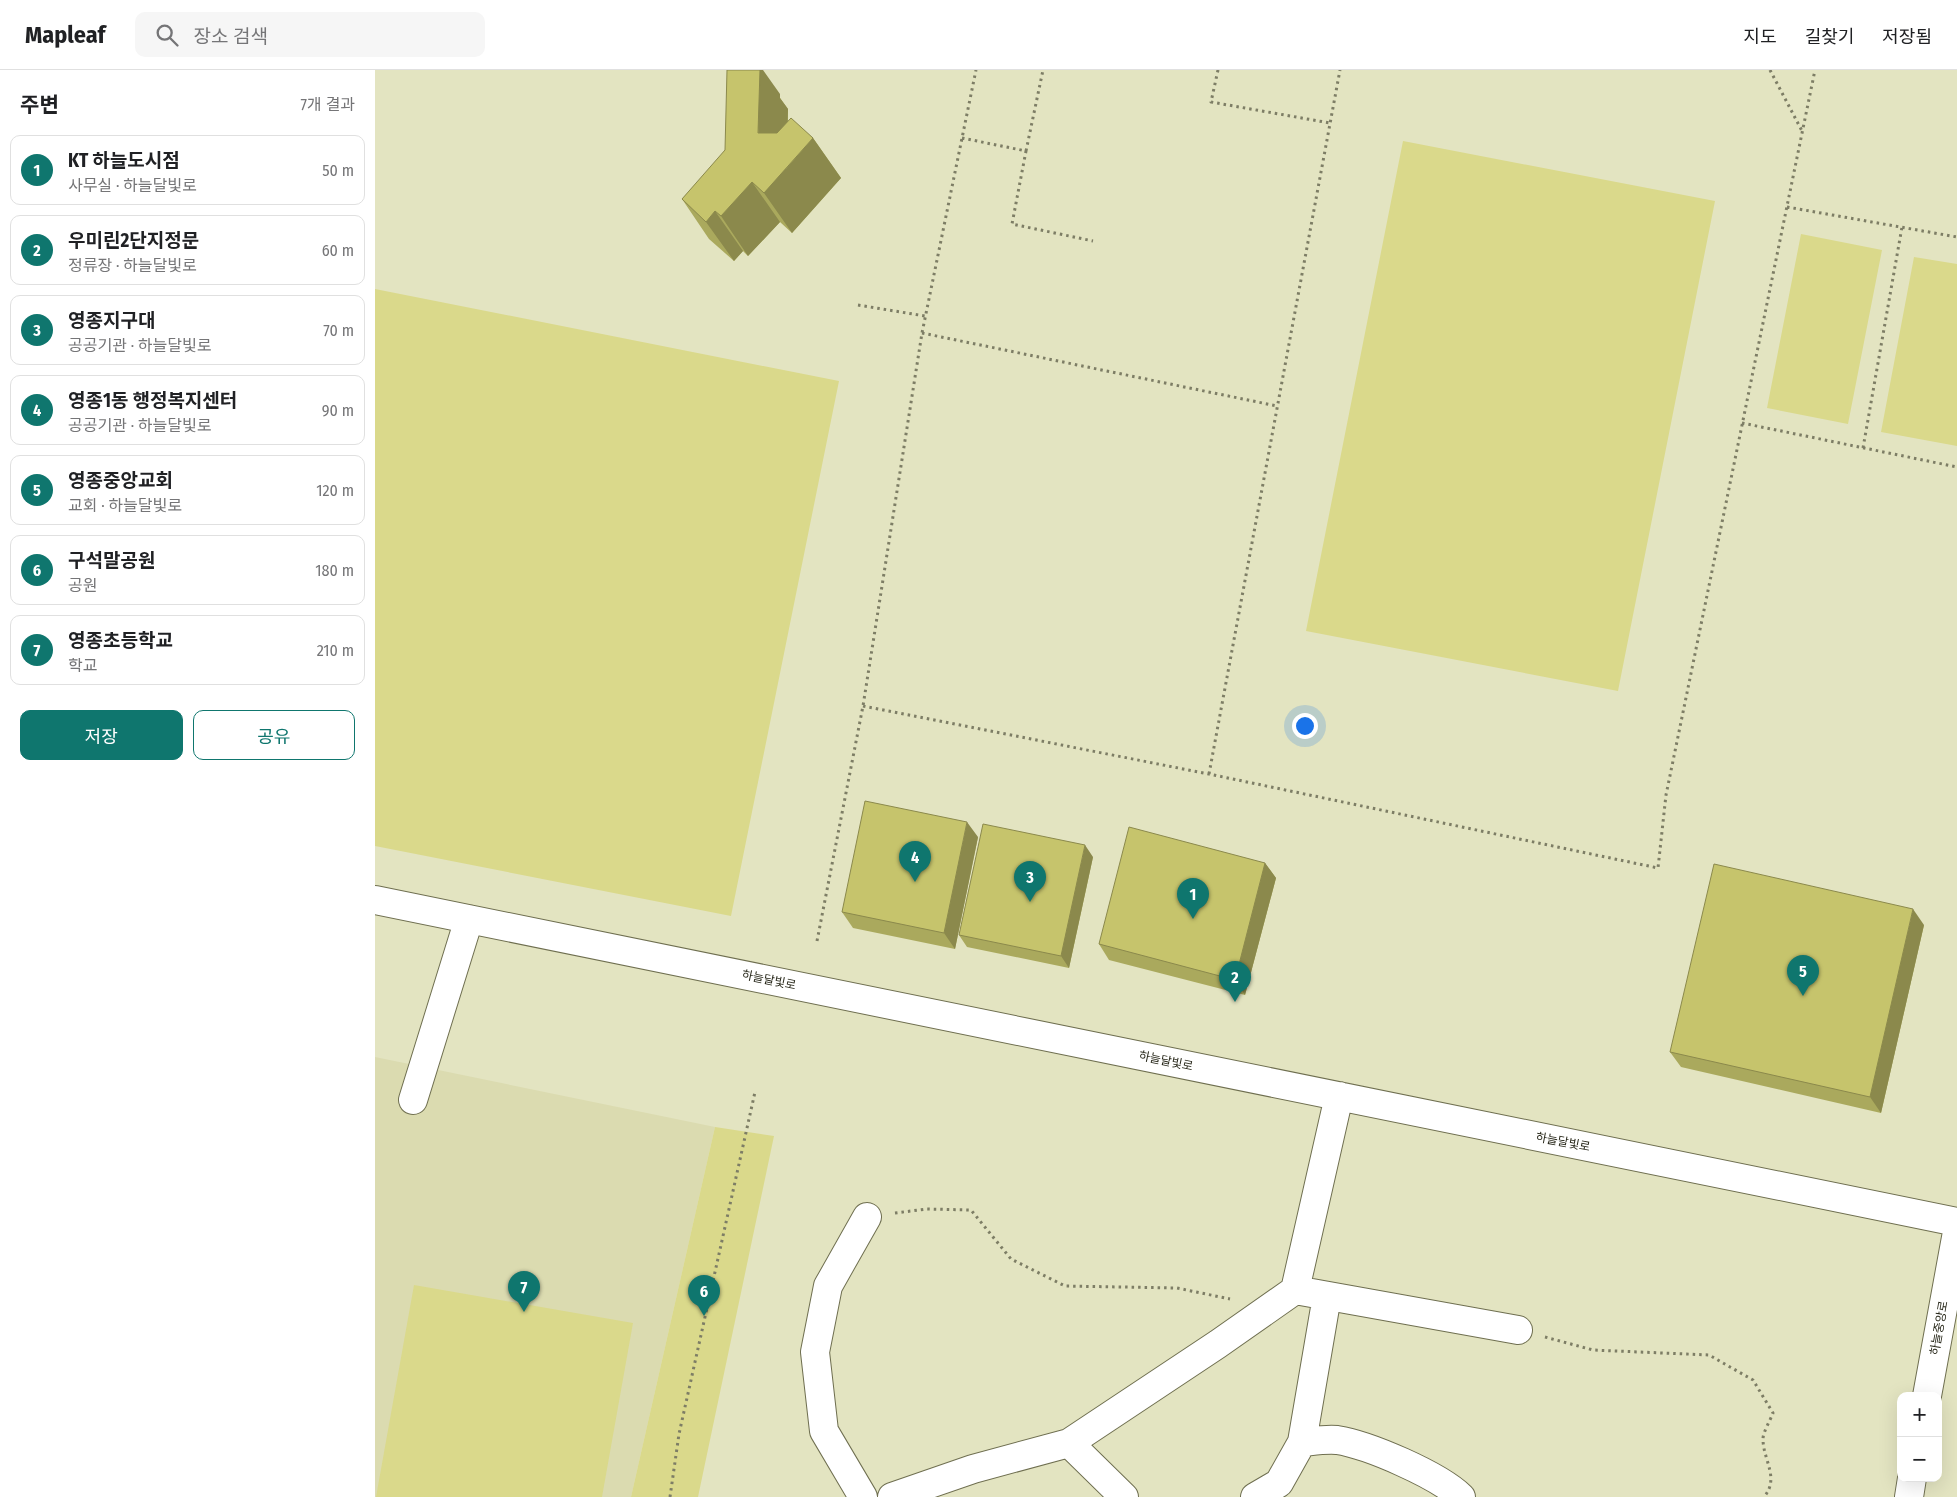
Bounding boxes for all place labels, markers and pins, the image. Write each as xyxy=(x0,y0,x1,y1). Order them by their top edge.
pin: 4 xyxy=(899,841,931,882)
pin: 3 xyxy=(1014,861,1046,902)
pin: 1 xyxy=(1177,878,1209,919)
pin: 5 xyxy=(1787,955,1819,996)
pin: 2 xyxy=(1219,961,1251,1002)
pin: 7 xyxy=(508,1271,540,1312)
pin: 6 xyxy=(688,1275,720,1316)

